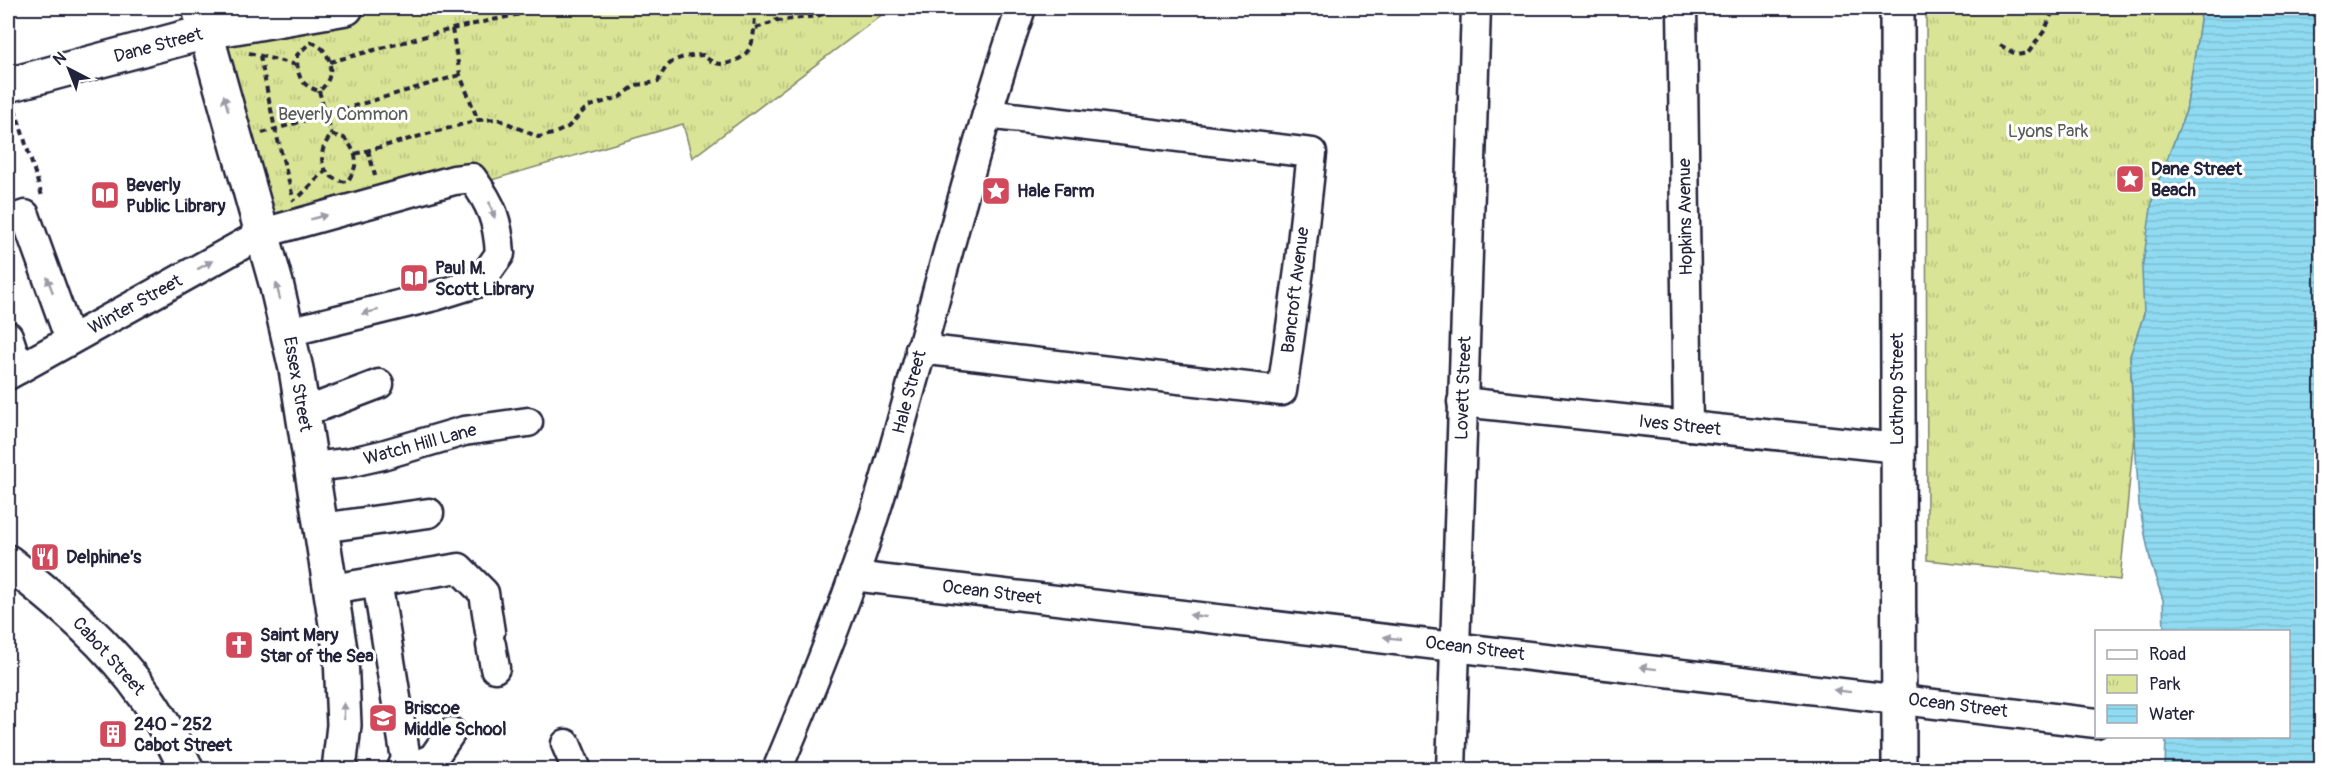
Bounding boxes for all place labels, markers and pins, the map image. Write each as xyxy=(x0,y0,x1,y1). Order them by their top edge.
place label: Dane Street Beach xyxy=(2151,158,2243,202)
place icon: Dane Street Beach xyxy=(2114,163,2146,195)
place label: Beverly Public Library xyxy=(126,174,226,218)
place icon: Hale Farm xyxy=(980,175,1012,207)
library icon: Beverly Public Library xyxy=(89,179,121,211)
place label: Hale Farm xyxy=(1017,180,1094,203)
place label: Paul M. Scott Library xyxy=(435,257,534,301)
library icon: Paul M. Scott Library xyxy=(398,262,430,294)
restaurant icon: Delphine’s xyxy=(29,541,61,573)
place label: Delphine’s xyxy=(66,546,142,569)
place label: Saint Mary Star of the Sea xyxy=(260,624,374,668)
church icon: Saint Mary Star of the Sea xyxy=(223,629,255,661)
place label: Briscoe Middle School xyxy=(404,697,507,741)
school or university icon: Briscoe Middle School xyxy=(367,702,399,734)
place label: 240 - 252 Cabot Street xyxy=(134,713,233,757)
building icon: 240 - 252 Cabot Street xyxy=(97,718,129,750)

